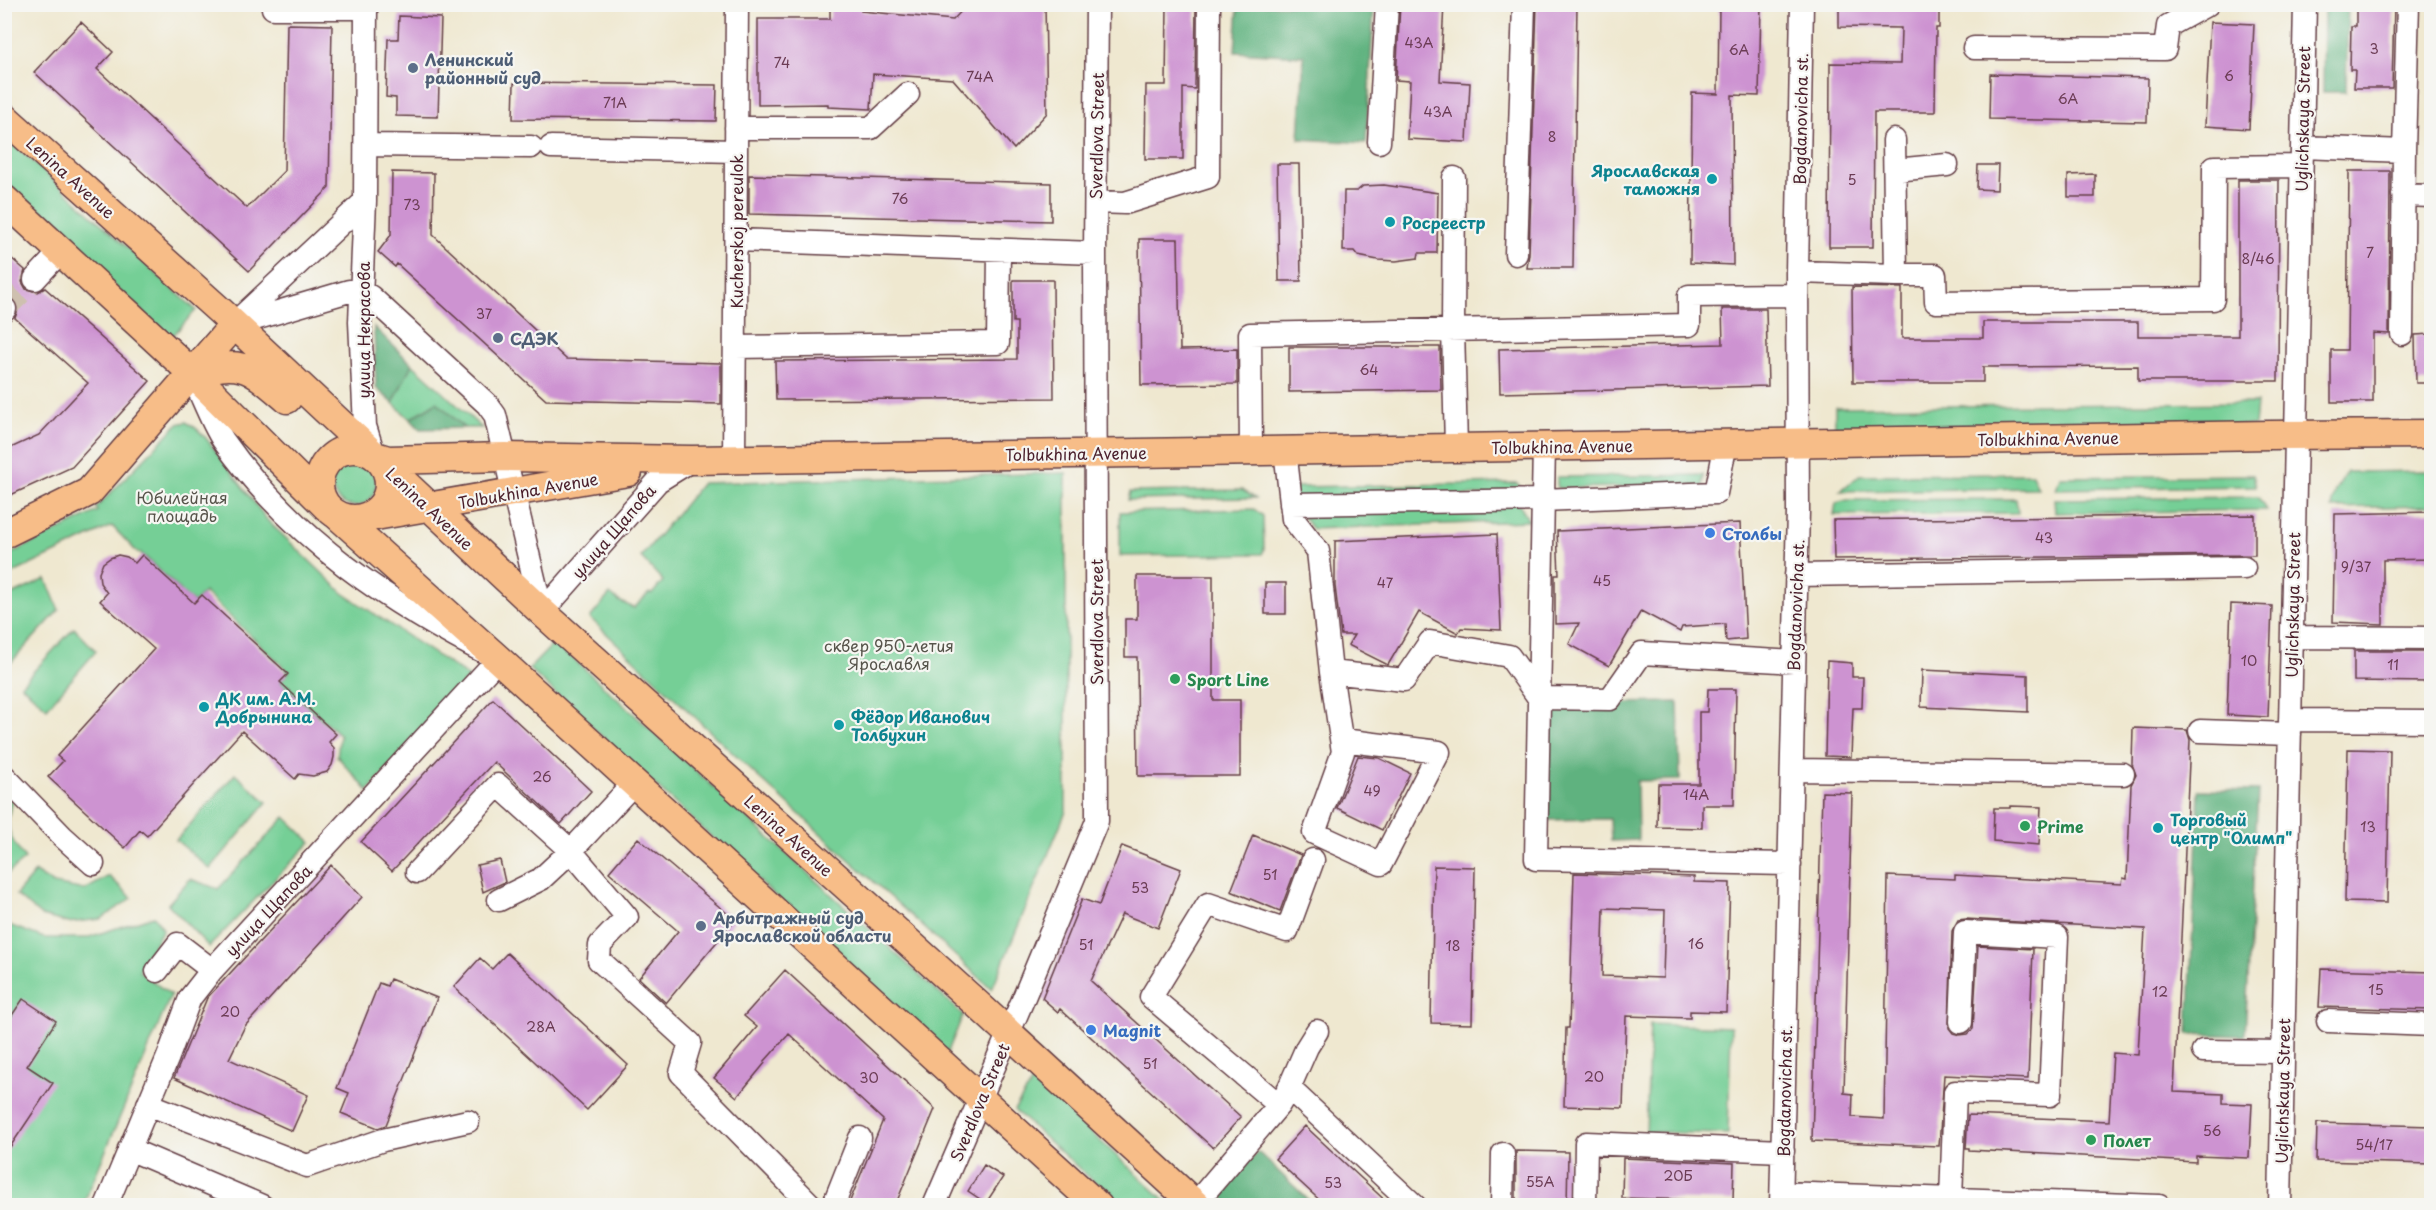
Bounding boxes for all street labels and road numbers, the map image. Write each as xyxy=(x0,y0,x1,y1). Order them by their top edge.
street label: Uglichskaya Street xyxy=(2289,45,2315,192)
street label: Bogdanovicha st. xyxy=(1787,53,1813,185)
street label: Sverdlova Street xyxy=(1083,72,1109,200)
street label: Lenina Avenue xyxy=(21,131,121,224)
street label: Kucherskoj pereulok xyxy=(724,154,748,308)
street label: улица Некрасова xyxy=(351,262,375,398)
street label: Tolbukhina Avenue xyxy=(1977,425,2119,451)
street label: Tolbukhina Avenue xyxy=(1491,433,1633,459)
street label: Tolbukhina Avenue xyxy=(1005,440,1147,466)
street label: Lenina Avenue xyxy=(381,461,479,555)
street label: Tolbukhina Avenue xyxy=(456,466,600,514)
street label: улица Щапова xyxy=(565,479,661,583)
street label: Uglichskaya Street xyxy=(2279,531,2305,678)
street label: Bogdanovicha st. xyxy=(1781,539,1809,671)
street label: Sverdlova Street xyxy=(1084,558,1108,685)
street label: Lenina Avenue xyxy=(739,789,839,882)
street label: улица Щапова xyxy=(219,859,317,961)
street label: Uglichskaya Street xyxy=(2269,1017,2295,1164)
street label: Bogdanovicha st. xyxy=(1771,1025,1797,1157)
street label: Sverdlova Street xyxy=(943,1039,1015,1165)

